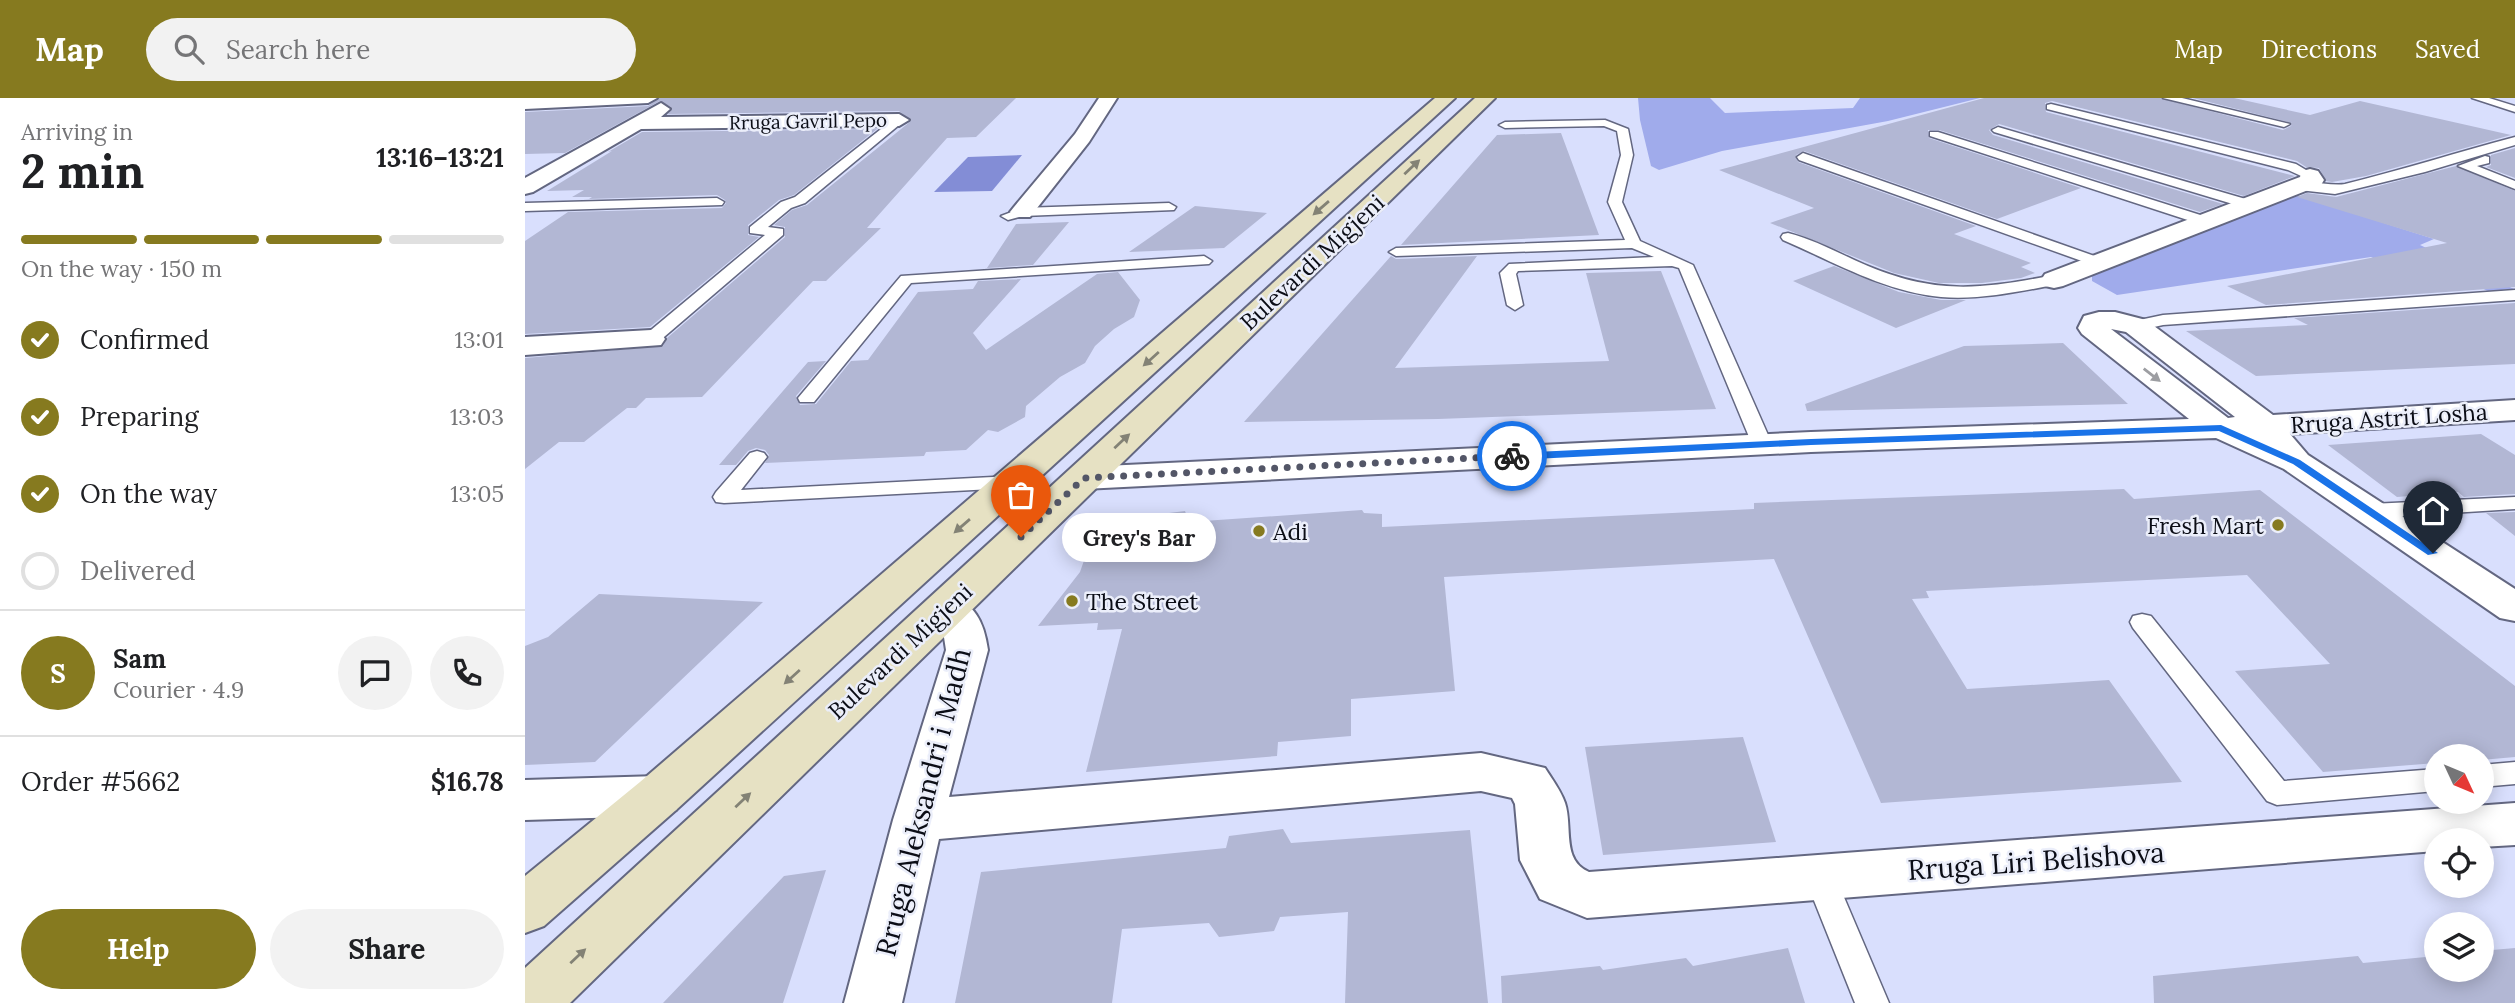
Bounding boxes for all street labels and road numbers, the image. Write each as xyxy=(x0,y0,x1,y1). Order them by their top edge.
street label: Rruga Gavril Pepo xyxy=(729,108,887,134)
street label: Bulevardi Migjeni xyxy=(1234,188,1390,336)
street label: Rruga Astrit Losha xyxy=(2289,397,2489,439)
street label: Bulevardi Migjeni xyxy=(822,577,978,725)
street label: Rruga Aleksandri i Madh xyxy=(867,644,979,960)
street label: Rruga Liri Belishova xyxy=(1906,834,2166,888)

